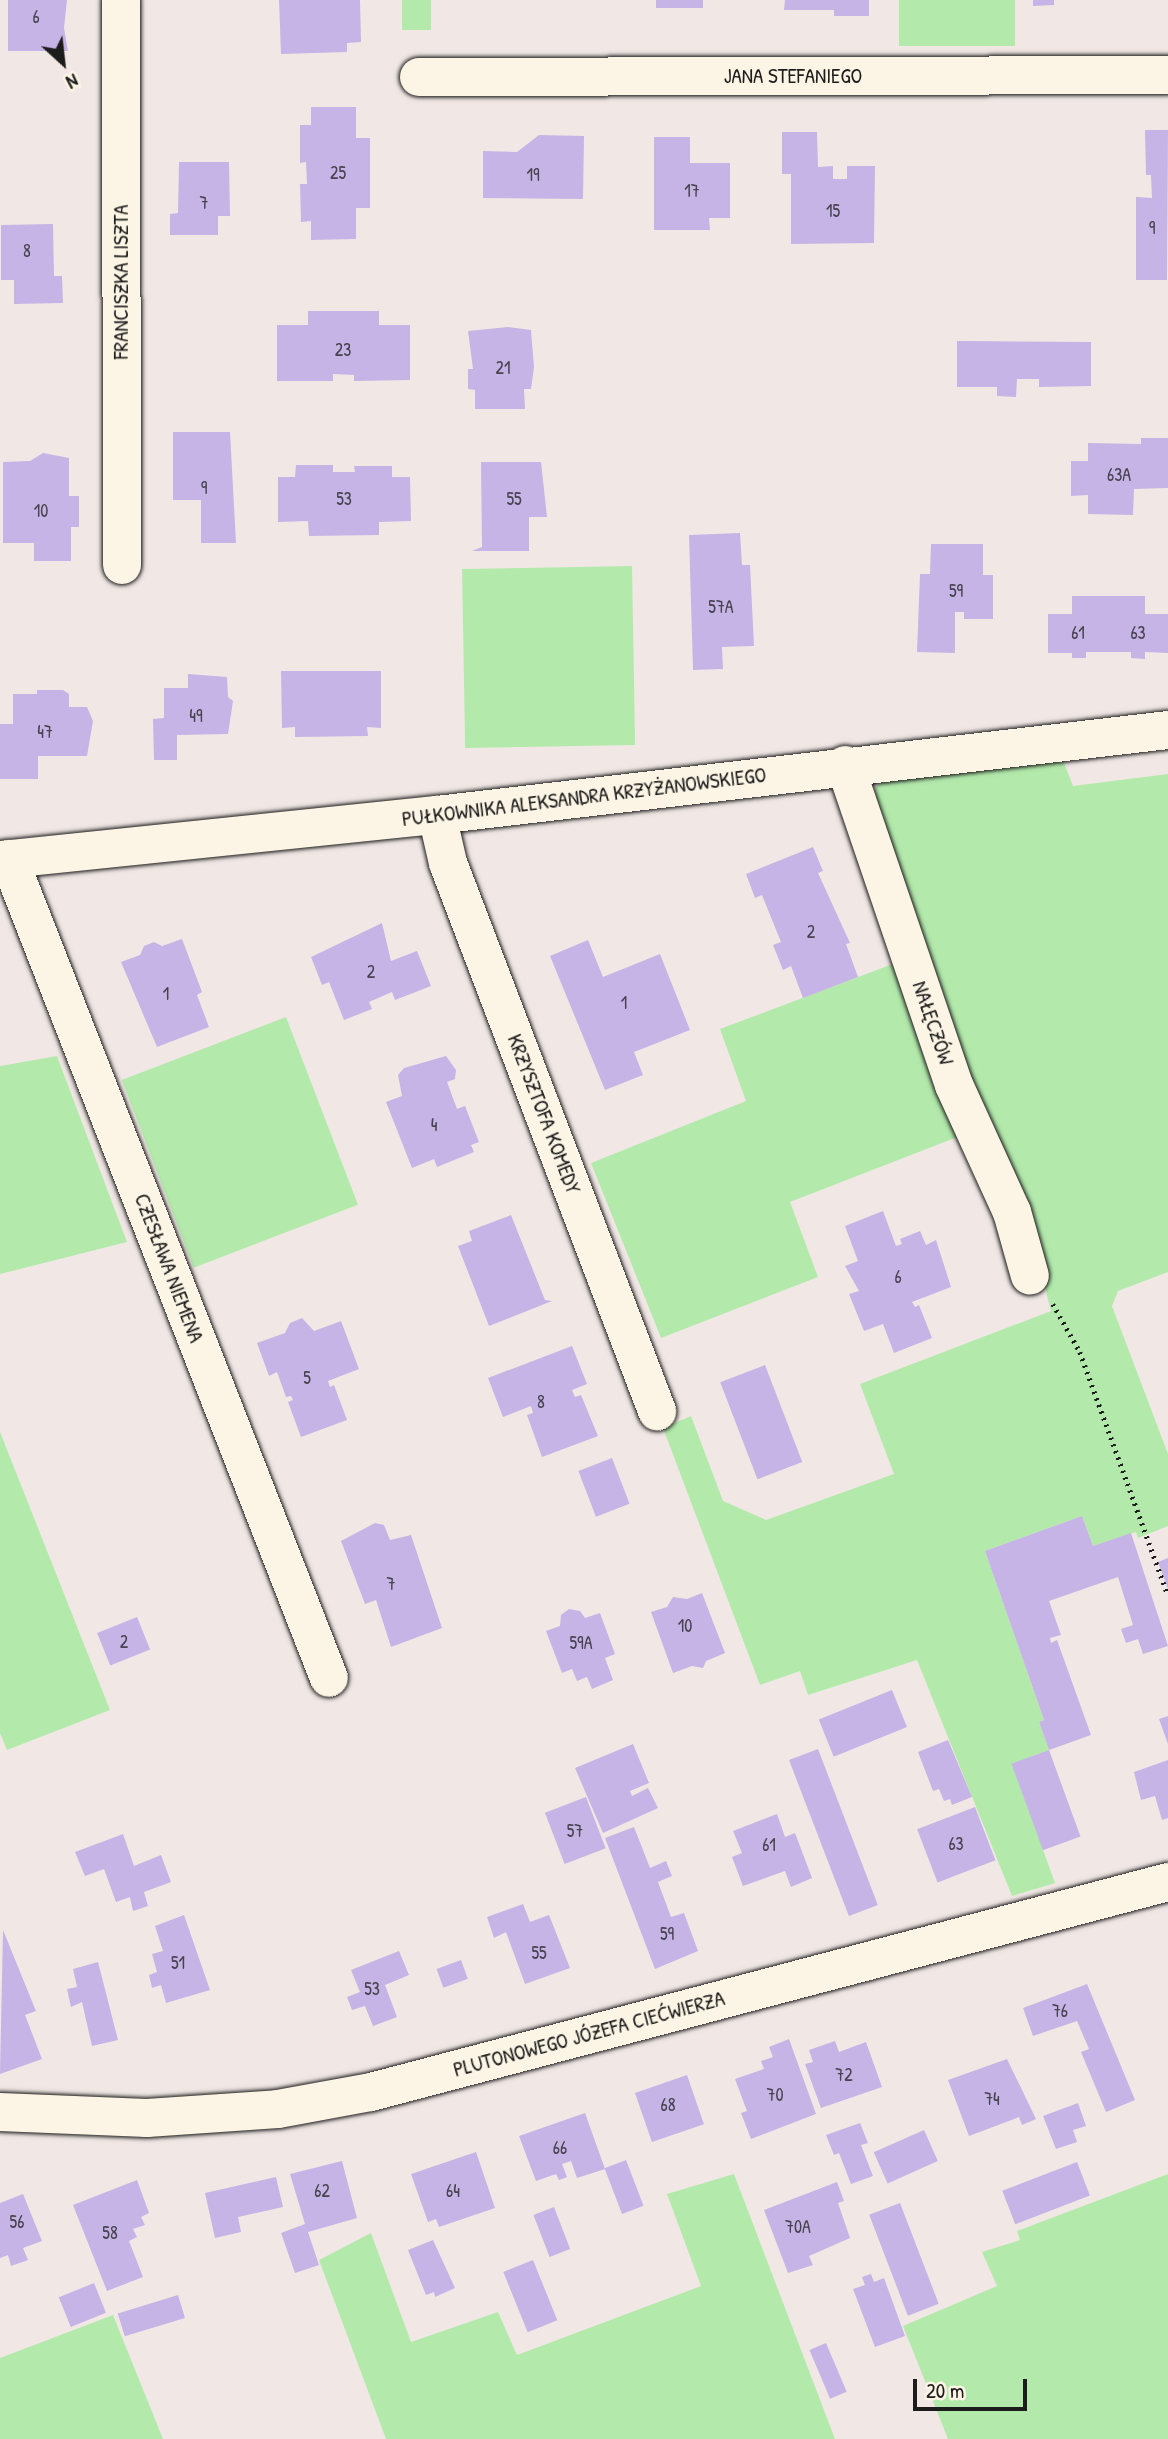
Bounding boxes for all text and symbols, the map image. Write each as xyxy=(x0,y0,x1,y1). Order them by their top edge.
house number: 6 xyxy=(32,6,40,28)
north arrow xyxy=(28,28,98,98)
street label: JANA STEFANIEGO xyxy=(724,63,862,89)
text: N xyxy=(62,68,83,96)
house number: 25 xyxy=(330,162,346,184)
house number: 19 xyxy=(526,164,540,186)
house number: 17 xyxy=(684,180,700,202)
house number: 7 xyxy=(200,192,208,214)
house number: 15 xyxy=(826,200,840,222)
street label: FRANCISZKA LISZTA xyxy=(108,205,134,359)
house number: 9 xyxy=(1149,217,1155,239)
house number: 8 xyxy=(23,240,31,262)
house number: 23 xyxy=(335,339,351,361)
house number: 21 xyxy=(496,357,510,379)
house number: 63A xyxy=(1107,464,1131,486)
house number: 9 xyxy=(201,477,207,499)
house number: 53 xyxy=(336,488,352,510)
house number: 55 xyxy=(506,488,522,510)
house number: 10 xyxy=(34,500,48,522)
house number: 59 xyxy=(949,580,963,602)
house number: 57A xyxy=(708,596,734,618)
house number: 61 xyxy=(1071,622,1085,644)
house number: 63 xyxy=(1130,622,1146,644)
house number: 49 xyxy=(189,705,203,727)
house number: 47 xyxy=(37,721,53,743)
street label: PUŁKOWNIKA ALEKSANDRA KRZYŻANOWSKIEGO xyxy=(401,762,767,832)
house number: 2 xyxy=(807,921,815,943)
house number: 2 xyxy=(367,961,375,983)
street label: NAŁĘCZÓW xyxy=(907,978,959,1068)
house number: 1 xyxy=(163,983,169,1005)
house number: 1 xyxy=(621,992,627,1014)
street label: KRZYSZTOFA KOMEDY xyxy=(502,1031,586,1197)
house number: 4 xyxy=(431,1114,437,1136)
street label: CZESŁAWA NIEMENA xyxy=(129,1190,209,1346)
house number: 6 xyxy=(894,1266,902,1288)
house number: 5 xyxy=(303,1367,311,1389)
house number: 8 xyxy=(537,1391,545,1413)
house number: 7 xyxy=(387,1573,395,1595)
house number: 10 xyxy=(678,1615,692,1637)
house number: 2 xyxy=(120,1631,128,1653)
house number: 59A xyxy=(569,1632,593,1654)
house number: 57 xyxy=(567,1820,583,1842)
house number: 63 xyxy=(948,1833,964,1855)
house number: 61 xyxy=(762,1834,776,1856)
house number: 59 xyxy=(660,1923,674,1945)
house number: 55 xyxy=(531,1942,547,1964)
house number: 51 xyxy=(171,1952,185,1974)
house number: 53 xyxy=(364,1978,380,2000)
street label: PLUTONOWEGO JÓZEFA CIEĆWIERZA xyxy=(451,1986,727,2082)
house number: 76 xyxy=(1052,2000,1068,2022)
house number: 72 xyxy=(835,2064,853,2086)
house number: 70 xyxy=(767,2084,783,2106)
house number: 74 xyxy=(984,2088,1000,2110)
house number: 68 xyxy=(661,2094,675,2116)
house number: 66 xyxy=(553,2137,567,2159)
house number: 62 xyxy=(314,2180,330,2202)
house number: 64 xyxy=(446,2180,460,2202)
house number: 56 xyxy=(10,2211,24,2233)
house number: 70A xyxy=(785,2216,811,2238)
house number: 58 xyxy=(102,2222,118,2244)
scale bar xyxy=(916,2366,1030,2410)
text: 20 m xyxy=(926,2376,964,2405)

